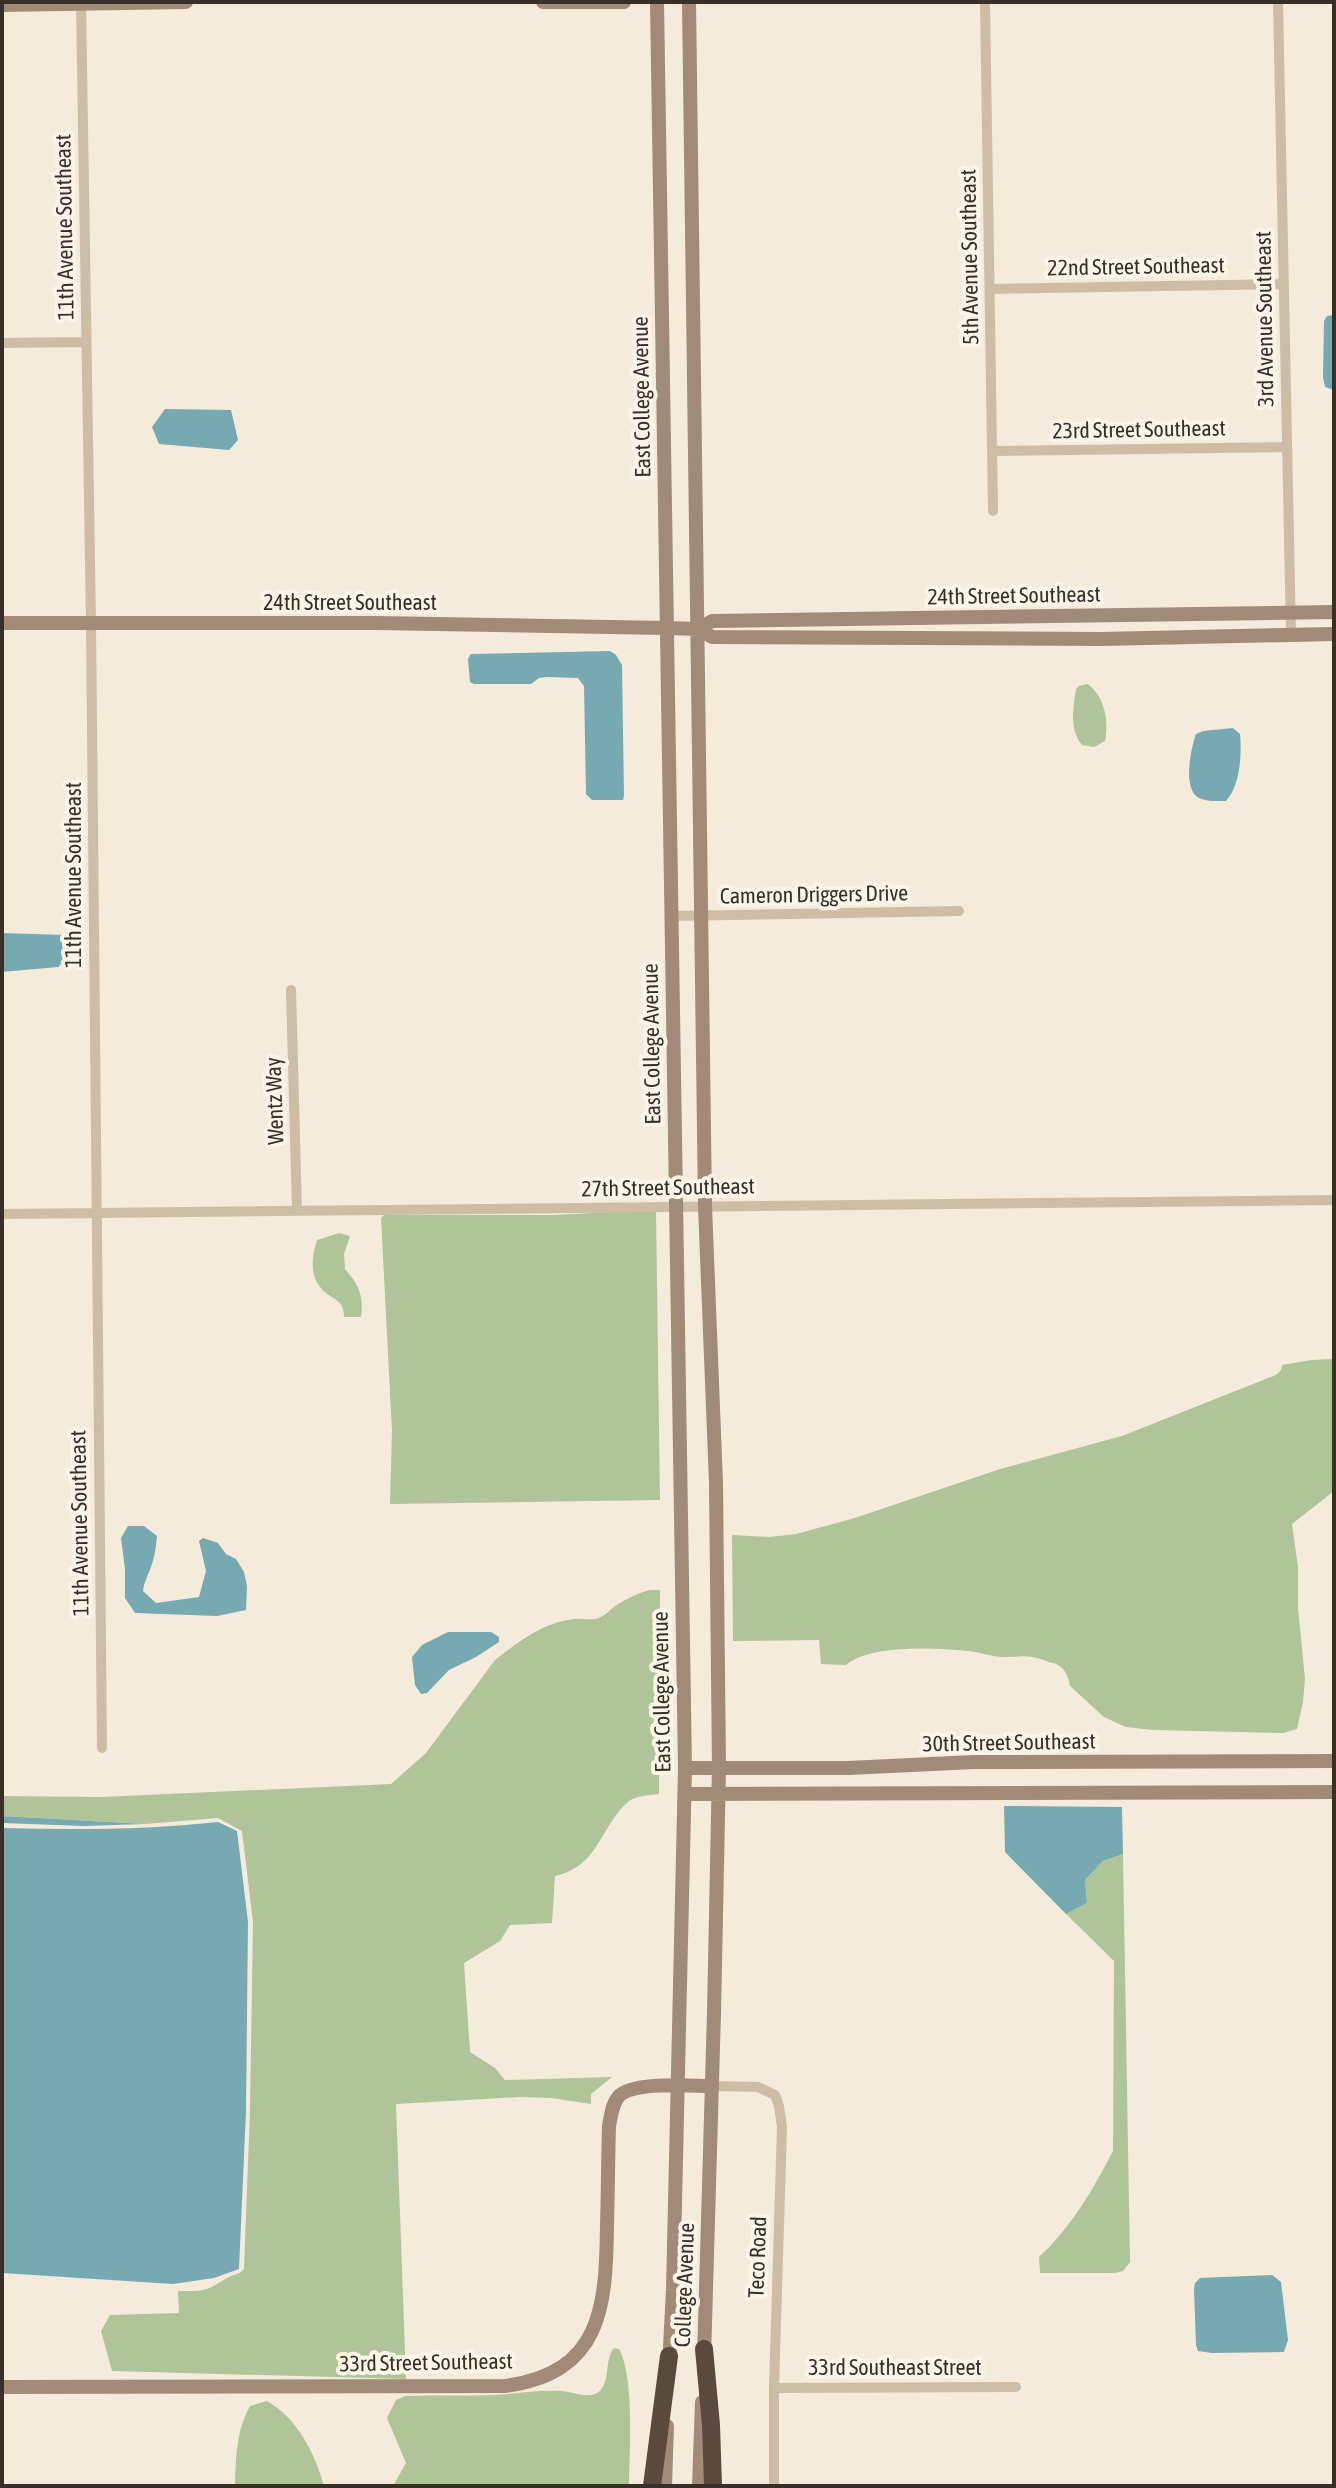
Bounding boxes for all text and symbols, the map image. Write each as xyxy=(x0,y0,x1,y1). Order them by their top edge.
street label: 11th Avenue Southeast xyxy=(49,134,79,320)
street label: 5th Avenue Southeast xyxy=(954,169,984,345)
street label: 3rd Avenue Southeast xyxy=(1249,231,1279,407)
street label: 22nd Street Southeast xyxy=(1047,251,1225,281)
street label: East College Avenue xyxy=(627,316,655,478)
street label: 23rd Street Southeast xyxy=(1052,414,1226,444)
street label: 24th Street Southeast xyxy=(927,580,1101,610)
street label: 24th Street Southeast xyxy=(263,589,437,615)
street label: 11th Avenue Southeast xyxy=(60,782,86,968)
street label: Cameron Driggers Drive xyxy=(720,879,908,909)
street label: East College Avenue xyxy=(637,963,665,1125)
street label: Wentz Way xyxy=(259,1057,289,1145)
street label: 27th Street Southeast xyxy=(581,1172,755,1202)
street label: 11th Avenue Southeast xyxy=(64,1430,94,1616)
street label: East College Avenue xyxy=(647,1611,675,1773)
street label: 30th Street Southeast xyxy=(922,1727,1096,1757)
street label: Teco Road xyxy=(743,2216,771,2298)
street label: College Avenue xyxy=(669,2222,699,2348)
street label: 33rd Street Southeast xyxy=(339,2347,513,2377)
street label: 33rd Southeast Street xyxy=(808,2354,982,2380)

